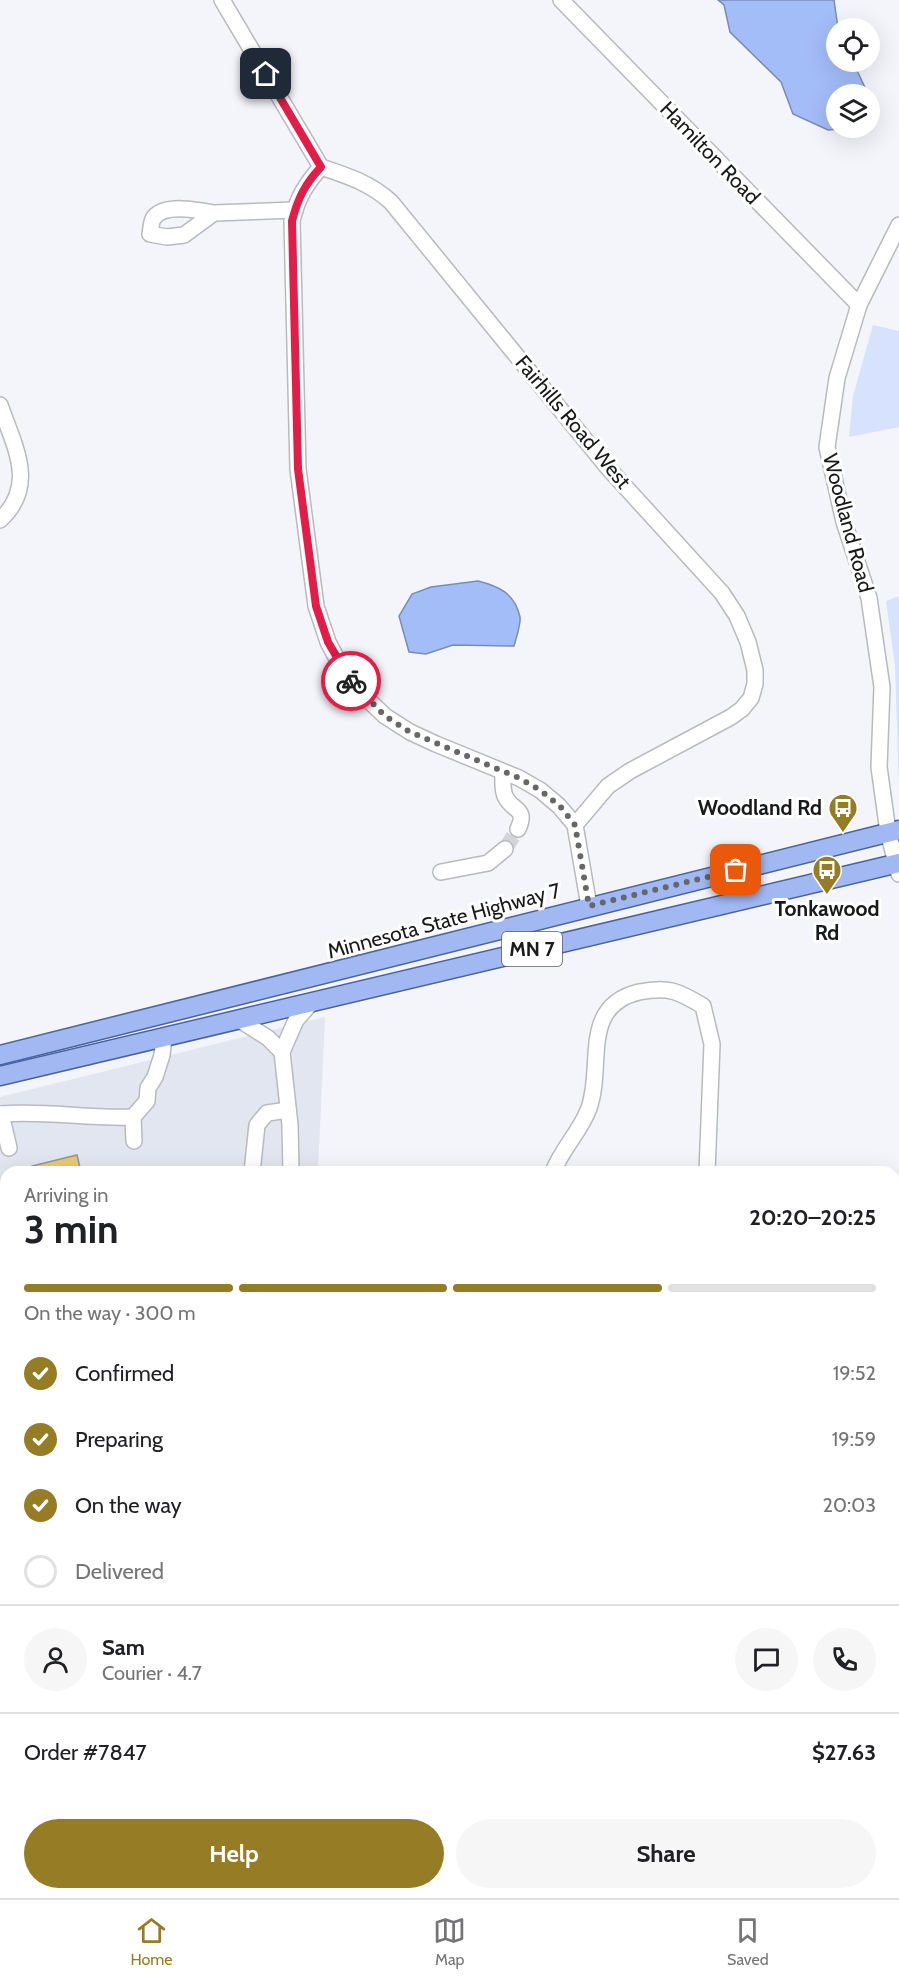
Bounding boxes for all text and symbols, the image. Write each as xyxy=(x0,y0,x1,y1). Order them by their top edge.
map controls xyxy=(826,18,880,138)
button: locate xyxy=(826,18,880,72)
pin xyxy=(240,48,291,99)
icon: home xyxy=(249,57,282,90)
button: layers xyxy=(826,84,880,138)
street label: Hamilton Road xyxy=(655,96,766,209)
street label: Fairhills Road West xyxy=(510,350,636,493)
street label: Woodland Road xyxy=(818,451,879,595)
courier xyxy=(321,651,381,711)
icon: bike xyxy=(335,665,368,698)
bus stop icon: Woodland Rd xyxy=(827,792,859,834)
place label: Woodland Rd xyxy=(698,795,822,820)
pin xyxy=(710,844,761,895)
icon: bag xyxy=(719,853,752,886)
bus stop icon: Tonkawood Rd xyxy=(811,854,843,896)
street label: Minnesota State Highway 7 xyxy=(325,877,564,964)
place label: Tonkawood Rd xyxy=(775,896,879,945)
road number: MN 7 xyxy=(502,932,562,966)
text: Arriving in xyxy=(24,1183,108,1207)
text: 20:20–20:25 xyxy=(749,1204,876,1231)
text: 3 min xyxy=(24,1205,119,1253)
text: On the way · 300 m xyxy=(24,1301,196,1325)
icon: check xyxy=(24,1357,57,1390)
text: Confirmed xyxy=(75,1360,174,1387)
text: 19:52 xyxy=(833,1361,876,1385)
icon: check xyxy=(24,1423,57,1456)
text: Preparing xyxy=(75,1426,163,1453)
text: 19:59 xyxy=(832,1427,876,1451)
icon: check xyxy=(24,1489,57,1522)
text: On the way xyxy=(75,1492,182,1519)
text: 20:03 xyxy=(823,1493,876,1517)
text: Delivered xyxy=(75,1558,164,1585)
button: person xyxy=(24,1628,87,1691)
button: chat xyxy=(735,1628,798,1691)
button: phone xyxy=(813,1628,876,1691)
text: Sam xyxy=(102,1634,145,1661)
text: Courier · 4.7 xyxy=(102,1661,202,1685)
text: Order #7847 xyxy=(24,1739,147,1766)
text: $27.63 xyxy=(812,1739,876,1766)
button: Help xyxy=(24,1819,444,1888)
button: Share xyxy=(456,1819,876,1888)
tab: Home xyxy=(130,1914,173,1969)
tab: Map xyxy=(433,1914,466,1969)
tab: Saved xyxy=(727,1914,769,1969)

